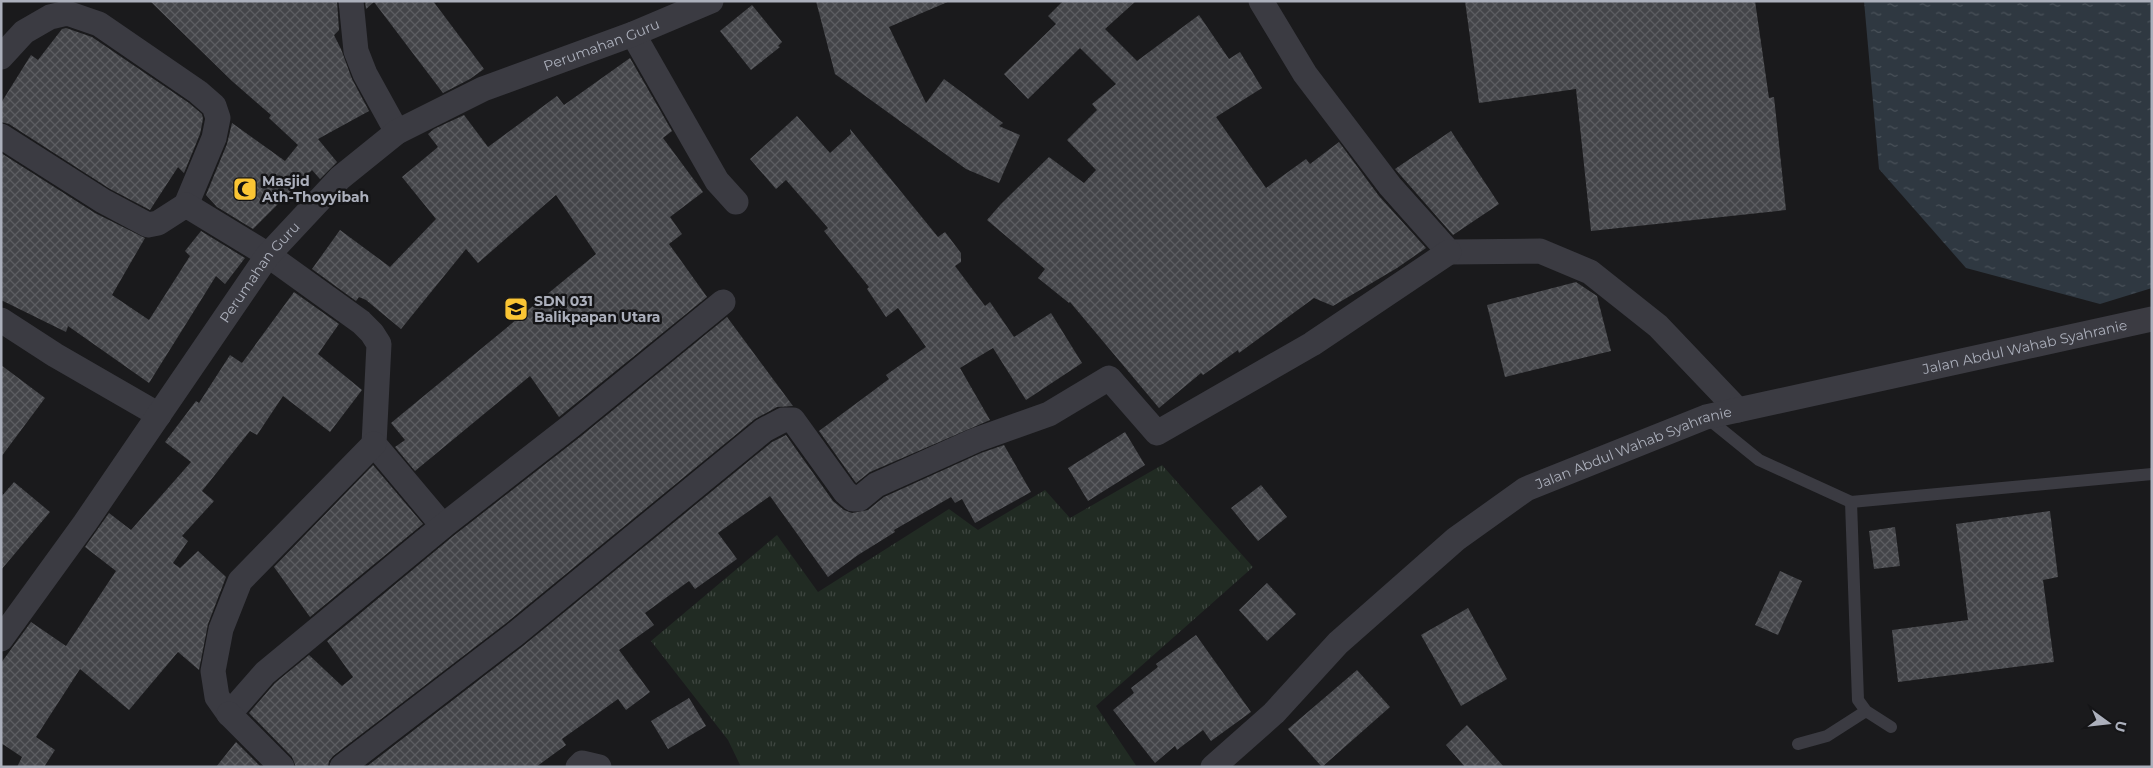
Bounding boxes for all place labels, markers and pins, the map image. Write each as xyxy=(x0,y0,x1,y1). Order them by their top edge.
place label: Masjid Ath-Thoyyibah xyxy=(261,172,369,206)
mosque icon: Masjid Ath-Thoyyibah xyxy=(232,176,258,202)
place label: SDN 031 Balikpapan Utara xyxy=(534,292,661,326)
school or university icon: SDN 031 Balikpapan Utara xyxy=(503,296,529,322)

